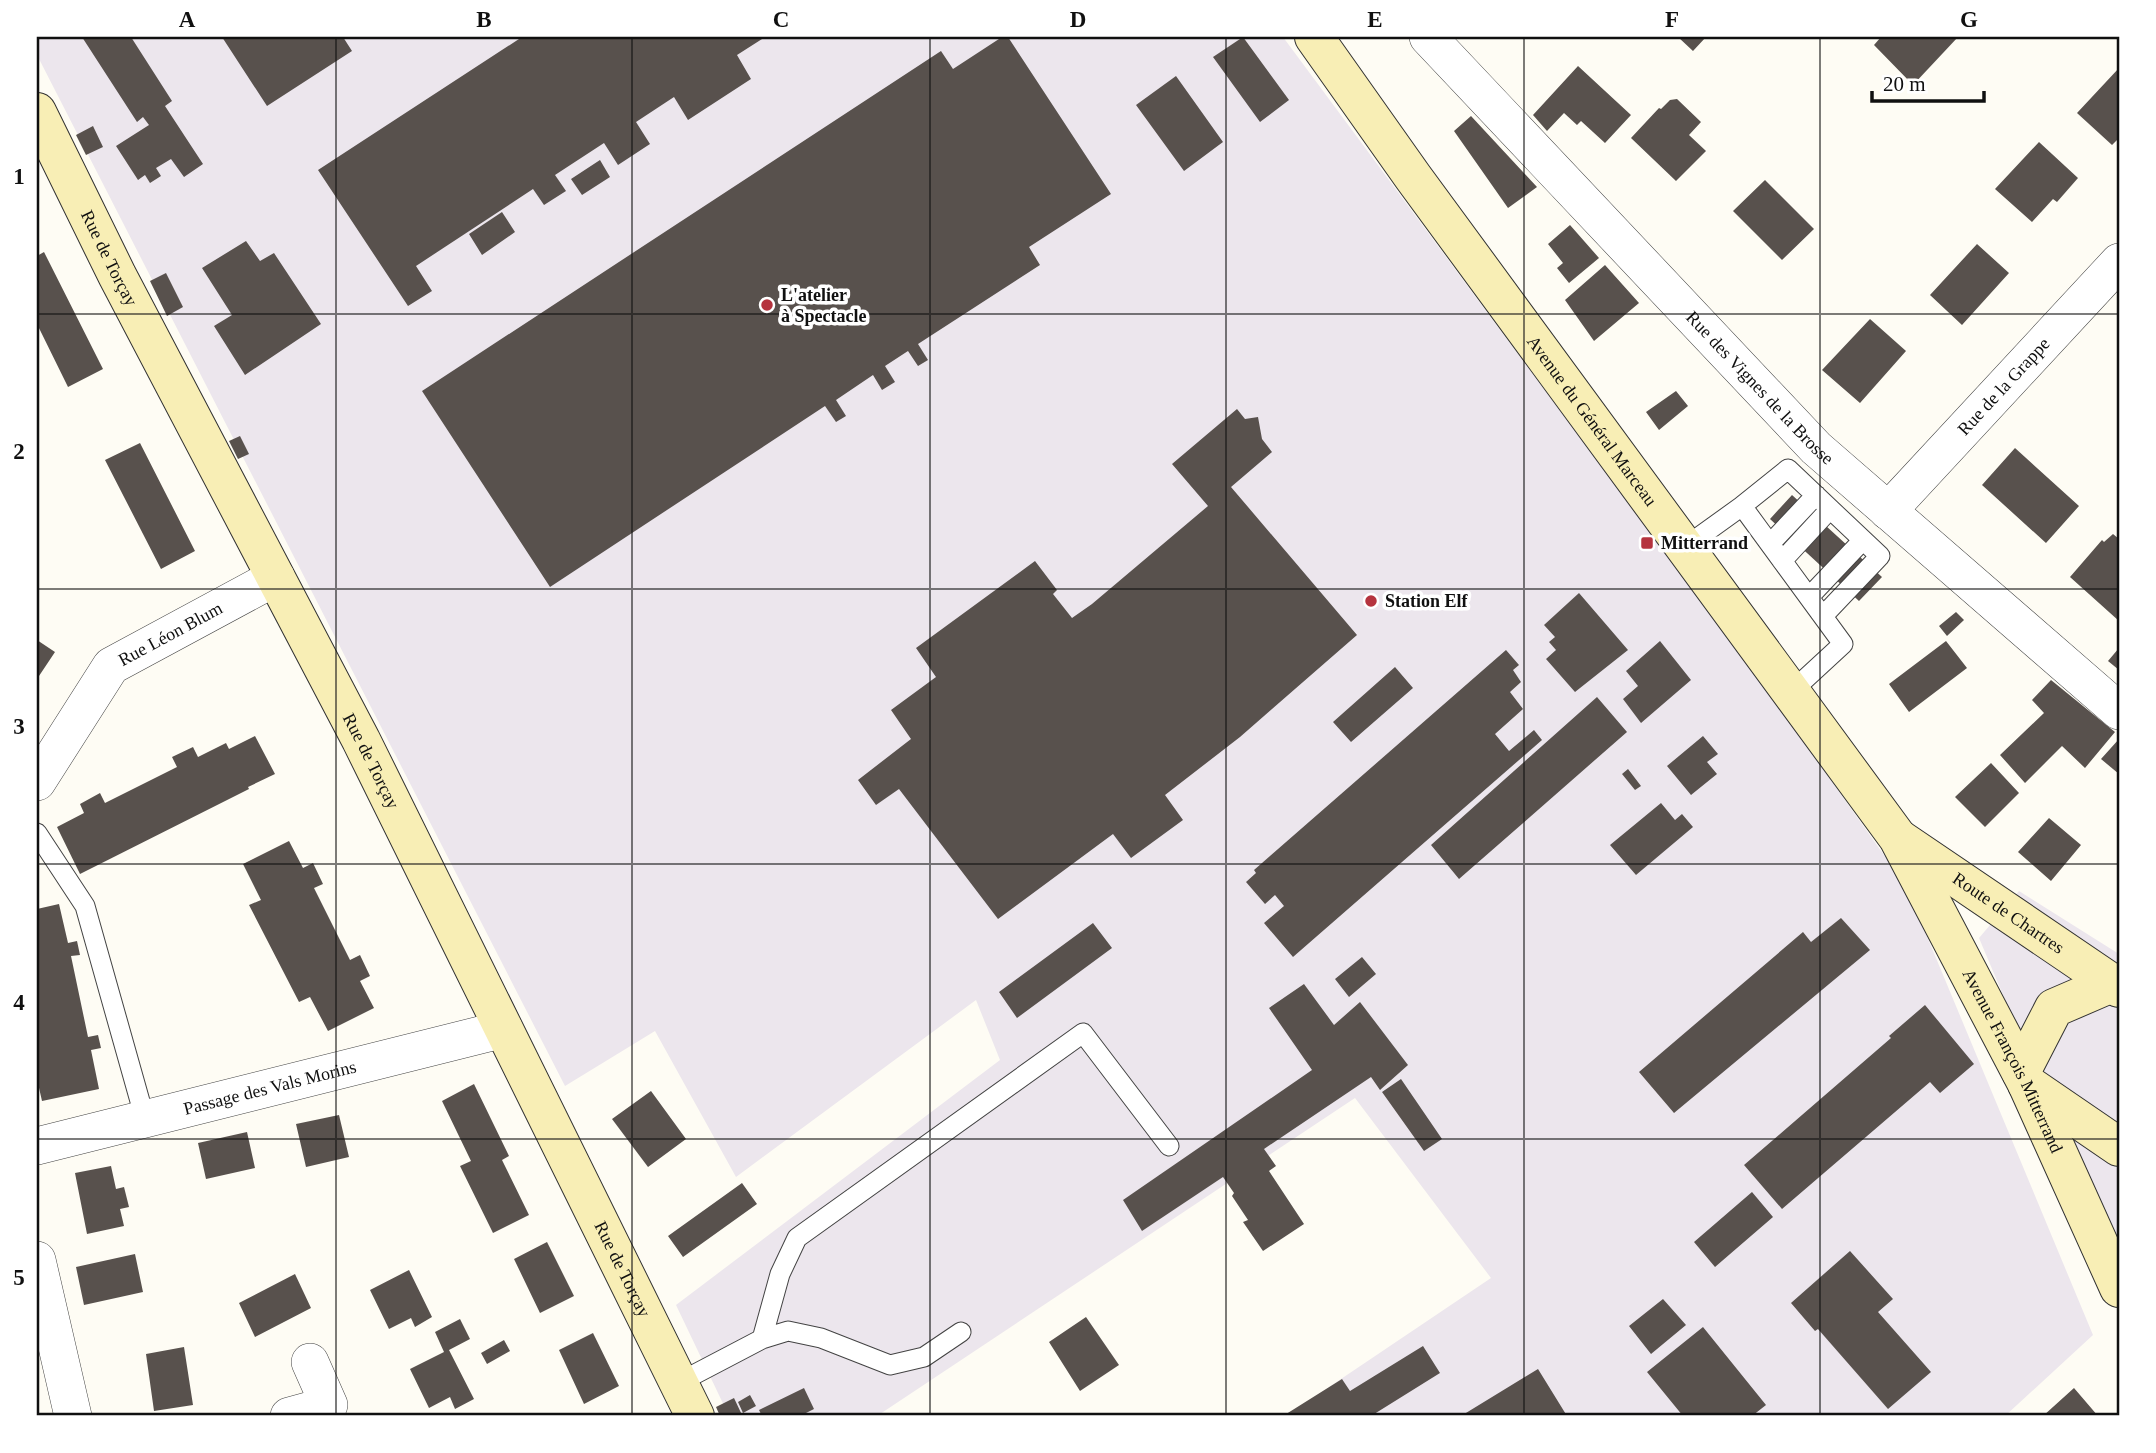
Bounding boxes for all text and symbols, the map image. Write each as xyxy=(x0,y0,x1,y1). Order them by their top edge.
text: A xyxy=(179,7,196,32)
text: B xyxy=(476,7,492,32)
text: C xyxy=(773,7,789,32)
text: D xyxy=(1070,7,1086,32)
text: E xyxy=(1367,7,1383,32)
text: F xyxy=(1665,7,1679,32)
text: G xyxy=(1960,7,1978,32)
scale bar xyxy=(1872,60,1984,104)
text: 20 m xyxy=(1883,72,1926,96)
text: 1 xyxy=(13,164,25,189)
street label: Rue de Torçay xyxy=(77,207,141,309)
place label: L'atelier à Spectacle xyxy=(781,285,866,326)
marker: L'atelier à Spectacle xyxy=(759,297,775,313)
street label: Rue des Vignes de la Brosse xyxy=(1682,307,1838,469)
street label: Avenue du Général Marceau xyxy=(1523,332,1661,510)
street label: Rue de la Grappe xyxy=(1954,334,2054,439)
text: 2 xyxy=(13,439,25,464)
place label: Mitterrand xyxy=(1661,533,1748,553)
marker: Mitterrand xyxy=(1639,535,1655,551)
place label: Station Elf xyxy=(1385,591,1469,611)
marker: Station Elf xyxy=(1363,593,1379,609)
street label: Rue Léon Blum xyxy=(115,598,226,670)
street label: Rue de Torçay xyxy=(339,710,403,812)
text: 3 xyxy=(13,714,25,739)
street label: Route de Chartres xyxy=(1949,868,2068,958)
street label: Avenue François Mitterrand xyxy=(1958,966,2067,1156)
text: 4 xyxy=(13,990,25,1015)
street label: Passage des Vals Morins xyxy=(181,1056,358,1119)
street label: Rue de Torçay xyxy=(590,1218,655,1320)
text: 5 xyxy=(13,1265,25,1290)

